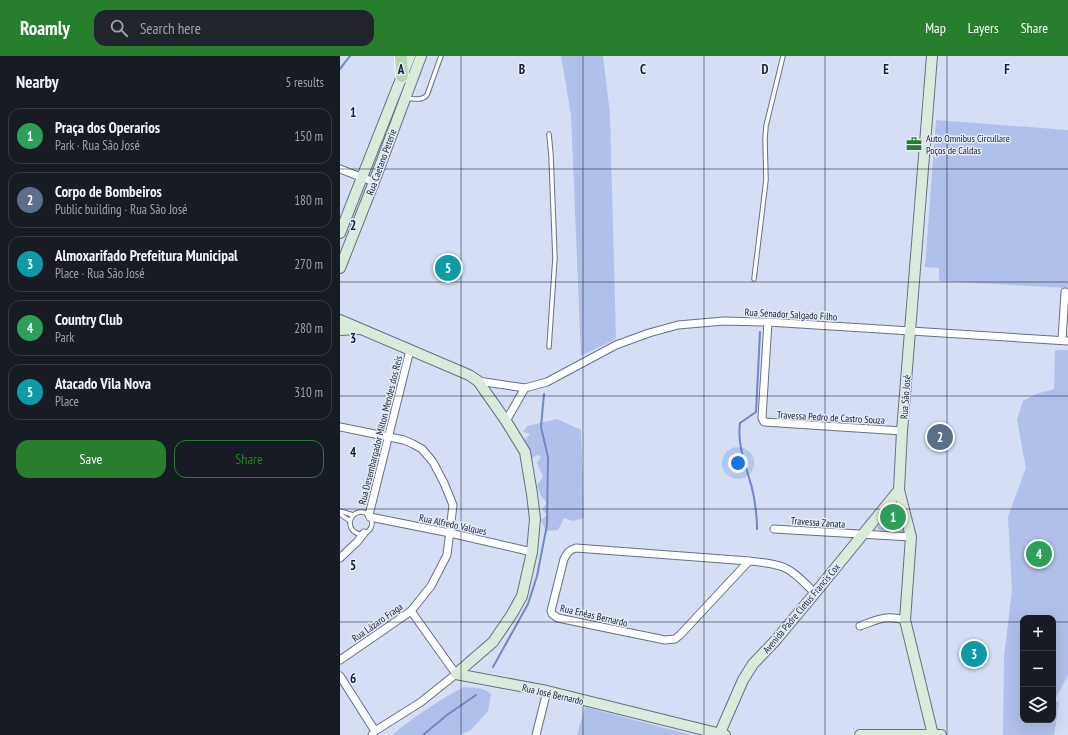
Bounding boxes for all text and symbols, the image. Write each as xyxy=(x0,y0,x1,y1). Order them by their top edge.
search box xyxy=(94,10,374,46)
text: Roamly xyxy=(20,16,70,40)
icon: search xyxy=(108,17,130,39)
text: Search here xyxy=(140,19,201,38)
text: Map xyxy=(925,19,946,37)
text: Layers xyxy=(968,19,999,37)
text: Share xyxy=(1021,19,1048,37)
text: A xyxy=(397,61,405,78)
text: B xyxy=(519,61,525,78)
text: C xyxy=(640,61,646,78)
text: D xyxy=(762,61,769,78)
text: E xyxy=(883,61,889,78)
text: F xyxy=(1004,61,1010,78)
text: Nearby xyxy=(16,71,59,93)
text: 5 results xyxy=(285,74,324,91)
text: 1 xyxy=(350,104,356,121)
text: Praça dos Operarios xyxy=(55,118,160,137)
street label: Rua Caetano Peterie xyxy=(363,127,399,197)
text: 1 xyxy=(27,128,33,145)
text: 150 m xyxy=(294,128,323,145)
place label: Auto Omnibus Circullare Poços de Caldas xyxy=(926,132,1010,157)
office icon: Auto Omnibus Circullare Poços de Caldas xyxy=(905,135,923,153)
text: Park · Rua São José xyxy=(55,137,140,154)
text: Corpo de Bombeiros xyxy=(55,182,162,201)
text: 2 xyxy=(27,192,33,209)
text: 180 m xyxy=(294,192,323,209)
text: Public building · Rua São José xyxy=(55,201,187,218)
text: 2 xyxy=(350,217,356,234)
text: Almoxarifado Prefeitura Municipal xyxy=(55,246,238,265)
pin: 5 xyxy=(435,253,461,283)
text: 3 xyxy=(27,256,33,273)
text: 270 m xyxy=(294,256,323,273)
text: Place · Rua São José xyxy=(55,265,145,282)
street label: Rua Senador Salgado Filho xyxy=(744,306,838,323)
text: Country Club xyxy=(55,310,123,329)
text: 4 xyxy=(27,320,33,337)
text: 280 m xyxy=(294,320,323,337)
text: Park xyxy=(55,329,74,346)
text: 3 xyxy=(350,330,356,347)
street label: Rua Desembargador Milton Mendes dos Reis xyxy=(356,354,405,506)
text: Atacado Vila Nova xyxy=(55,374,151,393)
street label: Rua São José xyxy=(897,375,914,420)
text: 5 xyxy=(27,384,33,401)
text: 310 m xyxy=(294,384,323,401)
text: Place xyxy=(55,393,79,410)
street label: Travessa Pedro de Castro Souza xyxy=(777,408,885,427)
pin: 2 xyxy=(927,422,953,452)
button: Save xyxy=(16,440,166,478)
button: Share xyxy=(174,440,324,478)
text: 4 xyxy=(350,444,357,461)
your location xyxy=(728,453,748,473)
pin: 1 xyxy=(880,502,906,532)
street label: Rua Alfredo Valques xyxy=(418,511,488,538)
street label: Travessa Zanata xyxy=(790,514,846,531)
pin: 4 xyxy=(1026,539,1052,569)
text: 5 xyxy=(350,557,356,574)
street label: Avenida Padre Cletus Francis Cox xyxy=(760,561,843,656)
street label: Rua Lázaro Fraga xyxy=(349,600,405,645)
street label: Rua Enéas Bernardo xyxy=(559,601,629,630)
map controls xyxy=(1020,615,1056,723)
button: + xyxy=(1020,615,1056,651)
pin: 3 xyxy=(961,639,987,669)
button: − xyxy=(1020,651,1056,687)
text: 6 xyxy=(350,670,356,687)
street label: Rua José Bernardo xyxy=(521,681,585,708)
button: layers xyxy=(1020,687,1056,723)

